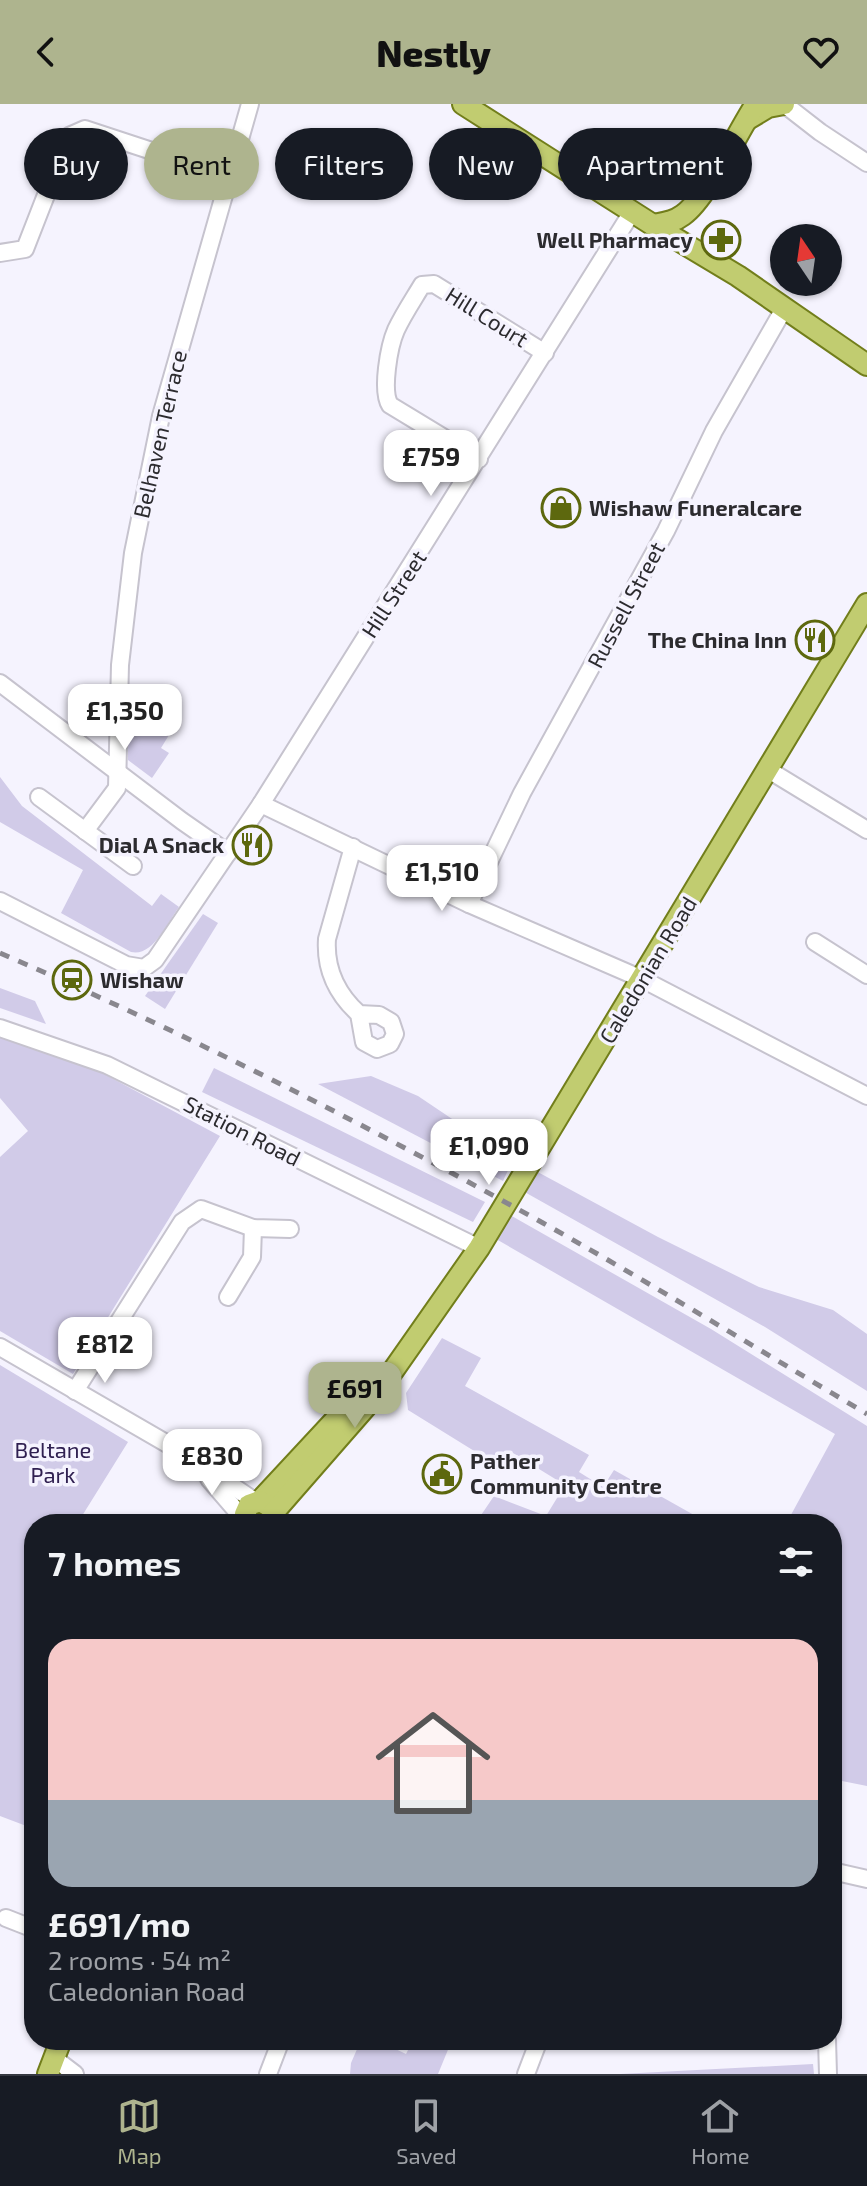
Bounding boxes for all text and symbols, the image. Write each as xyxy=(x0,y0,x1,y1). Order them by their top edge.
icon: back xyxy=(24,30,68,74)
icon: heart xyxy=(799,30,843,74)
text: Nestly xyxy=(376,31,491,74)
chip: Buy xyxy=(24,128,128,200)
chip: Rent xyxy=(144,128,259,200)
chip: Filters xyxy=(275,128,413,200)
chip: New xyxy=(429,128,542,200)
chip: Apartment xyxy=(558,128,752,200)
pharmacy icon: Well Pharmacy xyxy=(700,219,742,261)
north arrow xyxy=(770,224,842,296)
map controls xyxy=(770,224,842,296)
place label: Well Pharmacy xyxy=(536,226,694,253)
street label: Hill Court xyxy=(441,281,534,352)
street label: Belhaven Terrace xyxy=(127,347,191,520)
pin: £759 xyxy=(384,430,478,498)
text: £759 xyxy=(402,440,460,471)
shop icon: Wishaw Funeralcare xyxy=(540,487,582,529)
place label: Wishaw Funeralcare xyxy=(589,494,802,520)
street label: Russell Street xyxy=(581,537,669,672)
street label: Hill Street xyxy=(355,545,431,642)
restaurant icon: The China Inn xyxy=(794,619,836,661)
place label: The China Inn xyxy=(648,626,787,652)
pin: £1,350 xyxy=(60,684,190,752)
text: £1,350 xyxy=(86,694,164,725)
restaurant icon: Dial A Snack xyxy=(231,824,273,866)
place label: Dial A Snack xyxy=(99,831,225,857)
pin: £1,510 xyxy=(377,845,507,913)
text: £1,510 xyxy=(405,855,479,886)
street label: Caledonian Road xyxy=(593,891,701,1048)
station icon: Wishaw xyxy=(51,959,93,1001)
place label: Wishaw xyxy=(100,966,184,992)
street label: Station Road xyxy=(180,1090,305,1171)
pin: £1,090 xyxy=(424,1119,554,1187)
text: £1,090 xyxy=(449,1129,529,1160)
pin: £812 xyxy=(58,1317,152,1385)
text: £812 xyxy=(76,1327,134,1358)
pin: £691 xyxy=(308,1362,402,1430)
text: £691 xyxy=(326,1372,384,1403)
pin: £830 xyxy=(165,1429,259,1497)
park label: Beltane Park xyxy=(15,1436,91,1487)
text: £830 xyxy=(181,1439,243,1470)
place label: Pather Community Centre xyxy=(470,1447,662,1499)
public building icon: Pather Community Centre xyxy=(421,1453,463,1495)
icon: filters xyxy=(774,1540,818,1584)
text: 7 homes xyxy=(48,1542,181,1583)
icon: home xyxy=(361,1691,505,1835)
text: £691/mo xyxy=(48,1903,190,1944)
text: 2 rooms · 54 m² xyxy=(48,1944,231,1975)
text: Caledonian Road xyxy=(48,1975,245,2006)
tab: Map xyxy=(117,2094,162,2168)
tab: Saved xyxy=(396,2094,457,2168)
tab: Home xyxy=(691,2094,750,2168)

